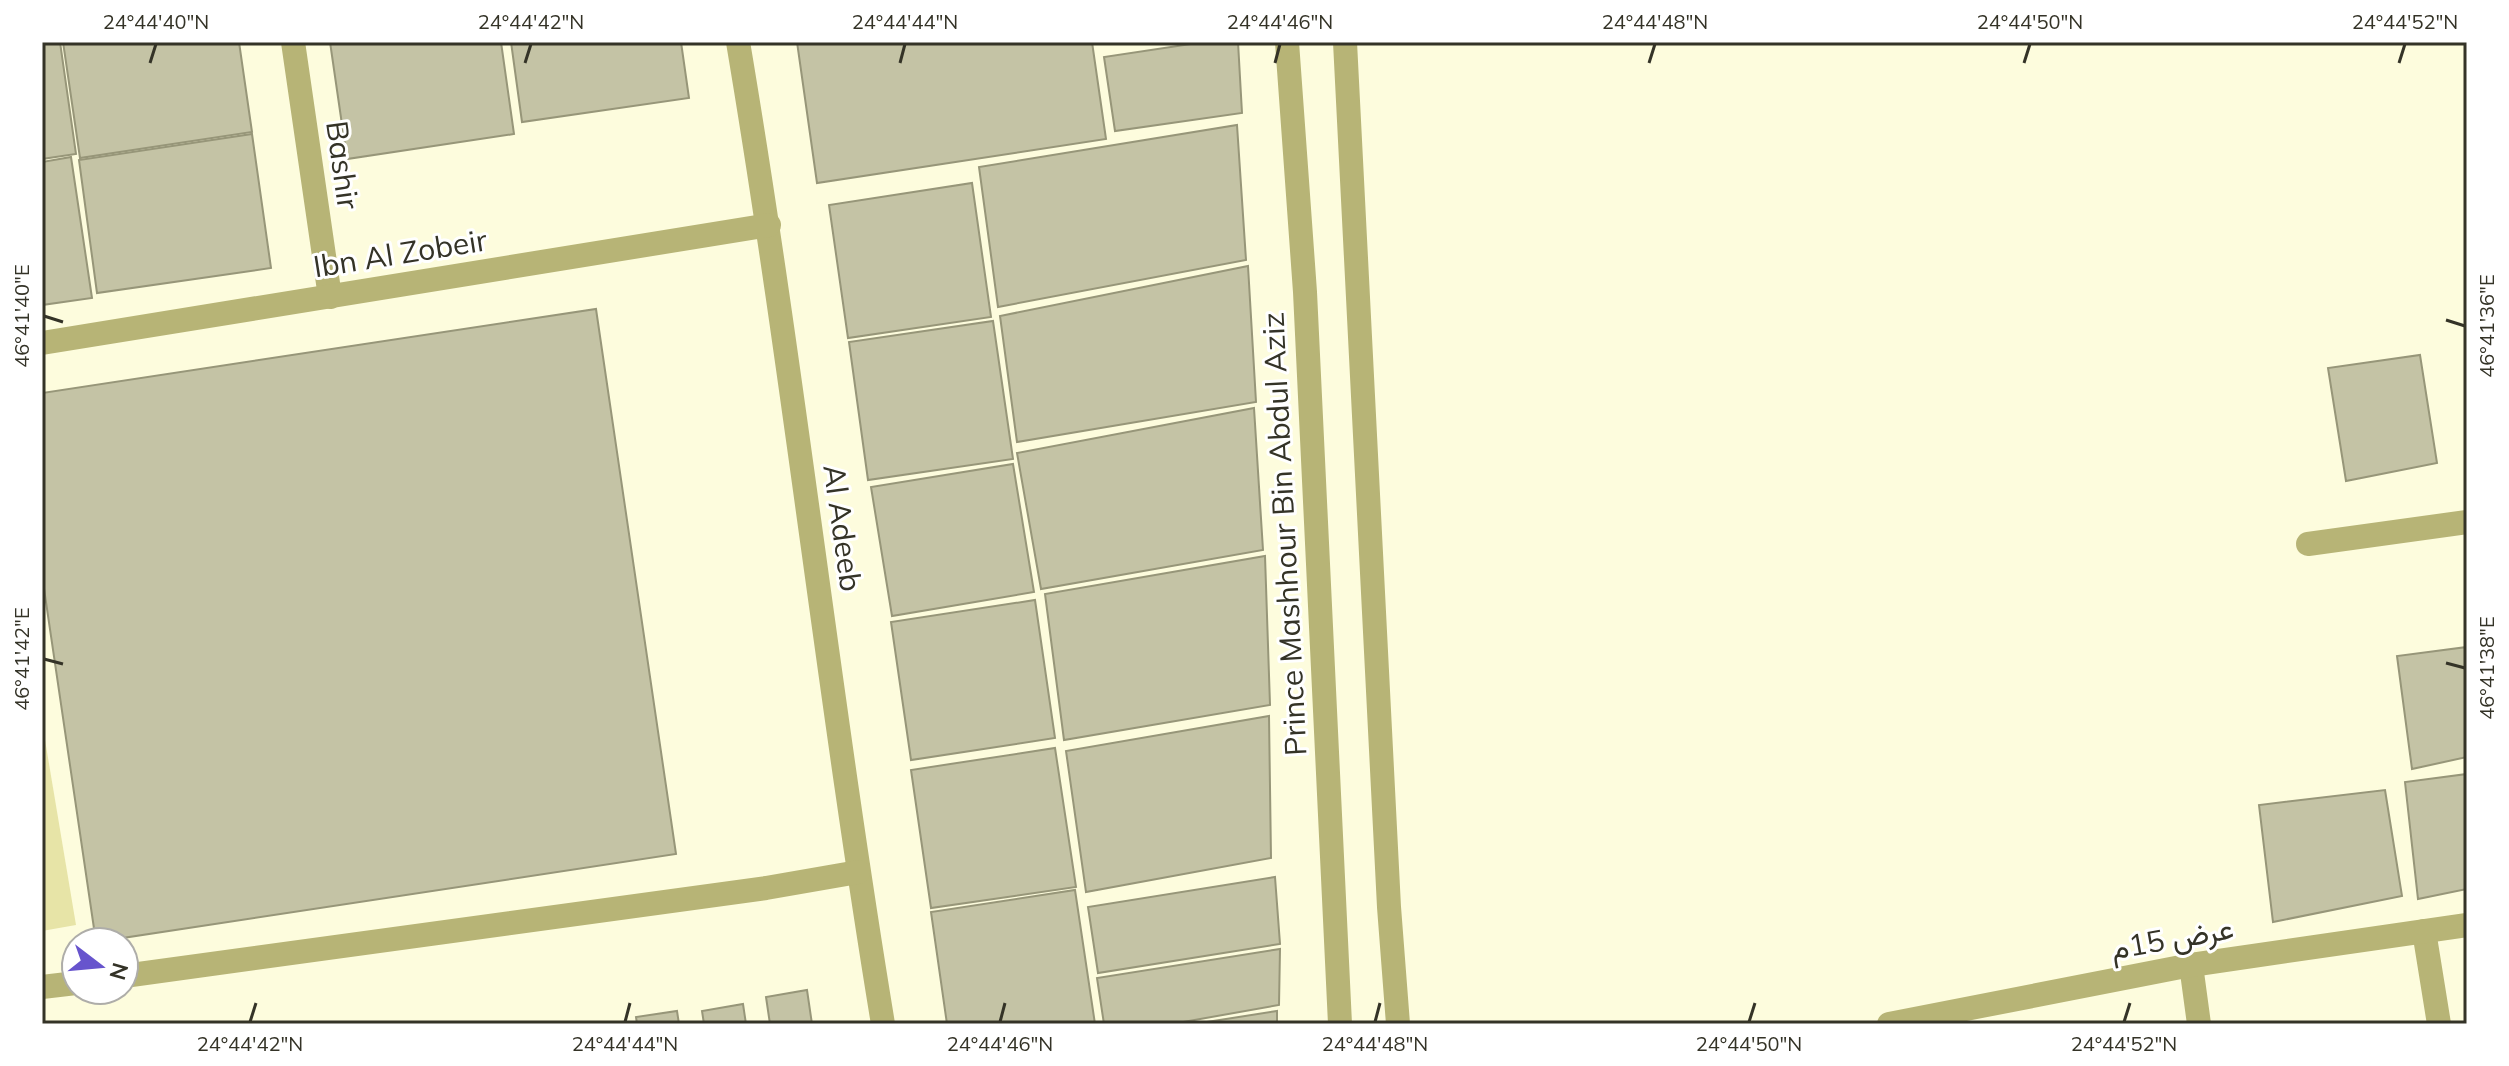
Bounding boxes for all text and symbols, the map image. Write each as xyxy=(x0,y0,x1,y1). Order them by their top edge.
text: 24°44'40"N xyxy=(103,9,209,34)
text: 24°44'42"N xyxy=(478,9,584,34)
text: 24°44'44"N xyxy=(852,9,958,34)
text: 24°44'46"N xyxy=(1227,9,1333,34)
text: 24°44'48"N xyxy=(1602,9,1708,34)
text: 24°44'50"N xyxy=(1977,9,2083,34)
text: 24°44'52"N xyxy=(2352,9,2458,34)
street label: Bashir xyxy=(318,118,368,212)
street label: Ibn Al Zobeir xyxy=(311,221,490,285)
text: 46°41'40"E xyxy=(9,264,34,368)
text: 46°41'36"E xyxy=(2474,274,2499,378)
street label: Prince Mashhour Bin Abdul Aziz xyxy=(1253,311,1315,757)
street label: Al Adeeb xyxy=(815,462,871,594)
text: 46°41'42"E xyxy=(9,607,34,711)
text: 46°41'38"E xyxy=(2474,616,2499,720)
street label: عرض 15م xyxy=(2108,909,2237,968)
north arrow xyxy=(60,926,140,1006)
text: N xyxy=(103,960,135,983)
text: 24°44'42"N xyxy=(197,1031,303,1056)
text: 24°44'44"N xyxy=(572,1031,678,1056)
text: 24°44'46"N xyxy=(947,1031,1053,1056)
text: 24°44'48"N xyxy=(1322,1031,1428,1056)
text: 24°44'50"N xyxy=(1696,1031,1802,1056)
text: 24°44'52"N xyxy=(2071,1031,2177,1056)

